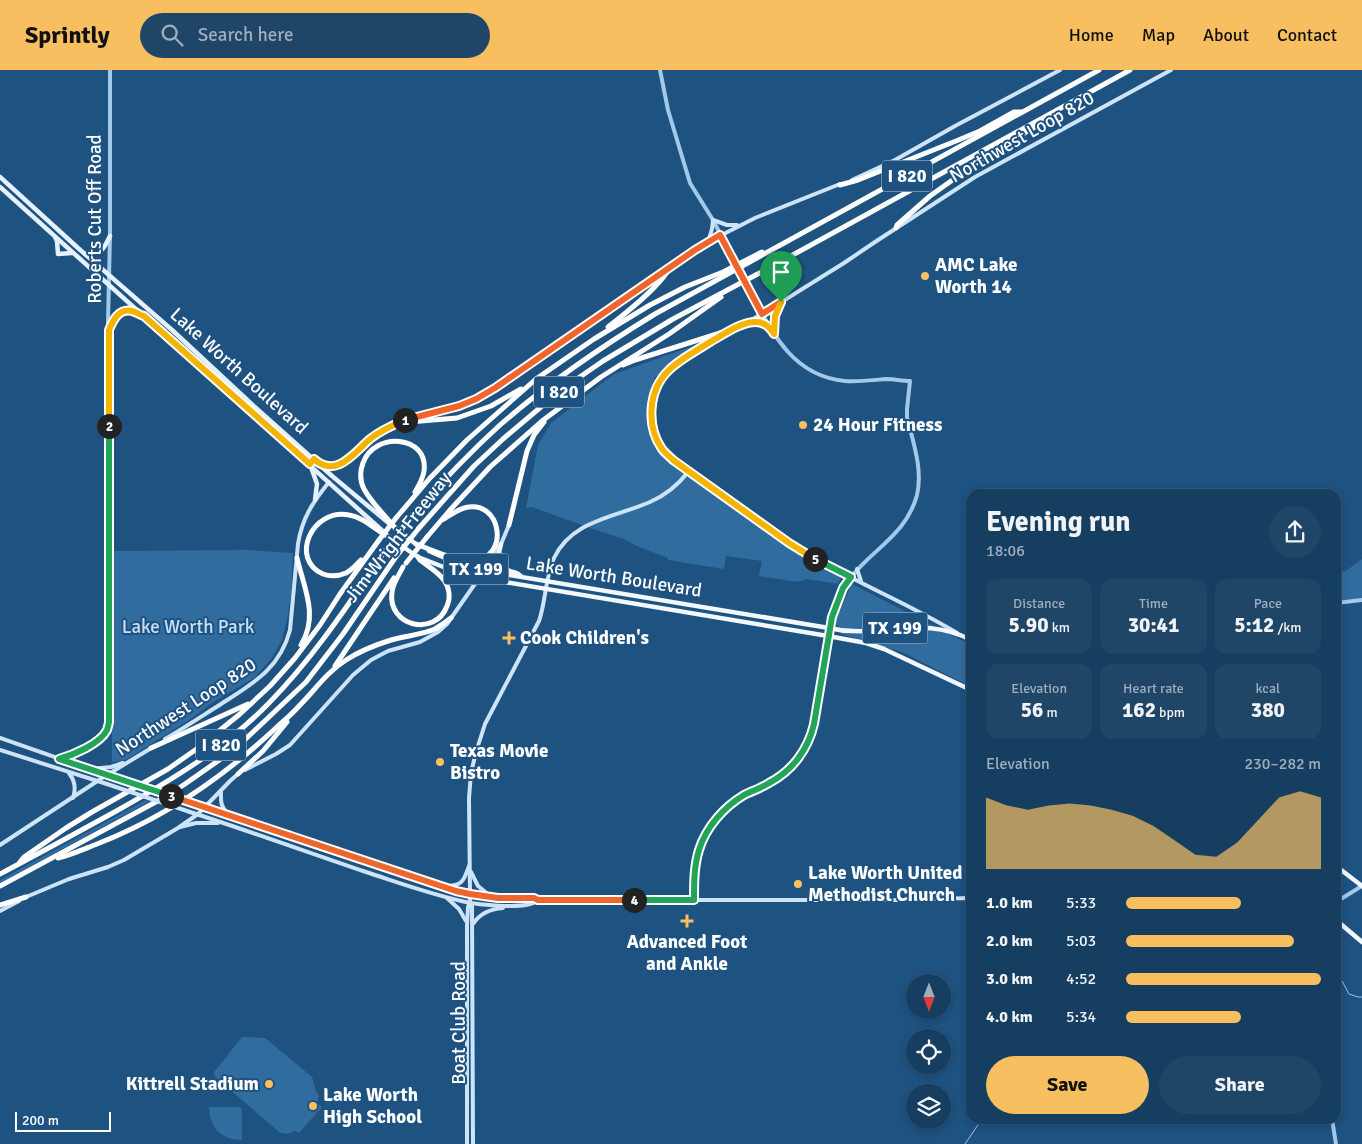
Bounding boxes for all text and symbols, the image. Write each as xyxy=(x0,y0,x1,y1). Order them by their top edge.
search box xyxy=(140,13,490,58)
text: Sprintly xyxy=(25,20,110,50)
icon: search xyxy=(158,21,186,49)
text: Search here xyxy=(198,23,294,47)
text: Home xyxy=(1069,24,1114,46)
text: Map xyxy=(1142,24,1175,46)
text: About xyxy=(1203,24,1249,46)
text: Contact xyxy=(1277,24,1337,46)
street label: Northwest Loop 820 xyxy=(945,86,1099,188)
street label: Roberts Cut Off Road xyxy=(83,134,107,304)
road number: I 820 xyxy=(882,160,932,192)
pin xyxy=(760,251,802,302)
place label: AMC Lake Worth 14 xyxy=(935,253,1017,299)
icon: arrive xyxy=(767,258,795,286)
marker: AMC Lake Worth 14 xyxy=(919,270,931,282)
street label: Lake Worth Boulevard xyxy=(165,303,313,439)
road number: I 820 xyxy=(534,376,584,408)
pin: 1 xyxy=(392,408,418,432)
text: 1 xyxy=(402,412,409,429)
place label: 24 Hour Fitness xyxy=(813,413,942,437)
pin: 2 xyxy=(96,414,122,438)
text: 2 xyxy=(106,418,113,435)
marker: 24 Hour Fitness xyxy=(797,419,809,431)
street label: Jim Wright Freeway xyxy=(340,467,457,607)
text: Evening run xyxy=(986,505,1131,539)
button: share xyxy=(1269,506,1321,558)
text: 18:06 xyxy=(986,541,1025,561)
pin: 5 xyxy=(802,546,828,572)
street label: Lake Worth Boulevard xyxy=(524,551,704,603)
text: 5 xyxy=(812,551,819,568)
road number: TX 199 xyxy=(444,554,508,584)
text: Distance xyxy=(1013,595,1065,612)
text: Time xyxy=(1139,595,1168,612)
text: Pace xyxy=(1254,595,1282,612)
road number: TX 199 xyxy=(862,612,928,644)
text: 5.90 xyxy=(1009,612,1049,638)
text: 30:41 xyxy=(1128,612,1179,638)
text: 5:12 xyxy=(1234,612,1274,638)
park label: Lake Worth Park xyxy=(122,615,255,639)
text: km xyxy=(1049,619,1070,636)
text: /km xyxy=(1274,619,1302,636)
place label: Cook Children's xyxy=(520,626,649,650)
marker: Cook Children's xyxy=(502,631,516,645)
street label: Northwest Loop 820 xyxy=(111,652,261,762)
text: Elevation xyxy=(1011,680,1067,697)
text: Heart rate xyxy=(1123,680,1184,697)
text: kcal xyxy=(1256,680,1280,697)
text: 56 xyxy=(1021,697,1043,723)
text: 162 xyxy=(1122,697,1156,723)
text: 380 xyxy=(1251,697,1285,723)
text: m xyxy=(1043,704,1058,721)
text: bpm xyxy=(1156,704,1185,721)
road number: I 820 xyxy=(196,730,246,760)
place label: Texas Movie Bistro xyxy=(450,739,548,785)
text: Elevation xyxy=(986,754,1050,774)
text: 230–282 m xyxy=(1244,754,1321,774)
marker: Texas Movie Bistro xyxy=(434,756,446,768)
pin: 3 xyxy=(158,784,184,808)
text: 3 xyxy=(168,788,175,805)
place label: Lake Worth United Methodist Church xyxy=(808,861,963,907)
marker: Lake Worth United Methodist Church xyxy=(792,878,804,890)
pin: 4 xyxy=(622,888,646,912)
text: 4 xyxy=(631,892,638,909)
text: 1.0 km xyxy=(986,893,1033,913)
text: 5:33 xyxy=(1066,893,1096,913)
marker: Advanced Foot and Ankle xyxy=(680,914,694,928)
place label: Advanced Foot and Ankle xyxy=(627,930,747,976)
text: 2.0 km xyxy=(986,931,1033,951)
text: 5:03 xyxy=(1066,931,1096,951)
street label: Boat Club Road xyxy=(447,961,471,1085)
text: 3.0 km xyxy=(986,969,1033,989)
text: 4:52 xyxy=(1066,969,1096,989)
north arrow xyxy=(906,974,951,1019)
map controls xyxy=(906,974,951,1129)
text: 4.0 km xyxy=(986,1007,1033,1027)
text: 5:34 xyxy=(1066,1007,1096,1027)
button: locate xyxy=(906,1029,951,1074)
button: Save xyxy=(986,1056,1149,1114)
button: Share xyxy=(1159,1056,1321,1114)
place label: Kittrell Stadium xyxy=(126,1072,259,1096)
marker: Kittrell Stadium xyxy=(263,1078,275,1090)
place label: Lake Worth High School xyxy=(323,1083,422,1129)
button: layers xyxy=(906,1084,951,1129)
marker: Lake Worth High School xyxy=(307,1100,319,1112)
scale bar xyxy=(15,1109,111,1132)
text: 200 m xyxy=(22,1112,59,1129)

